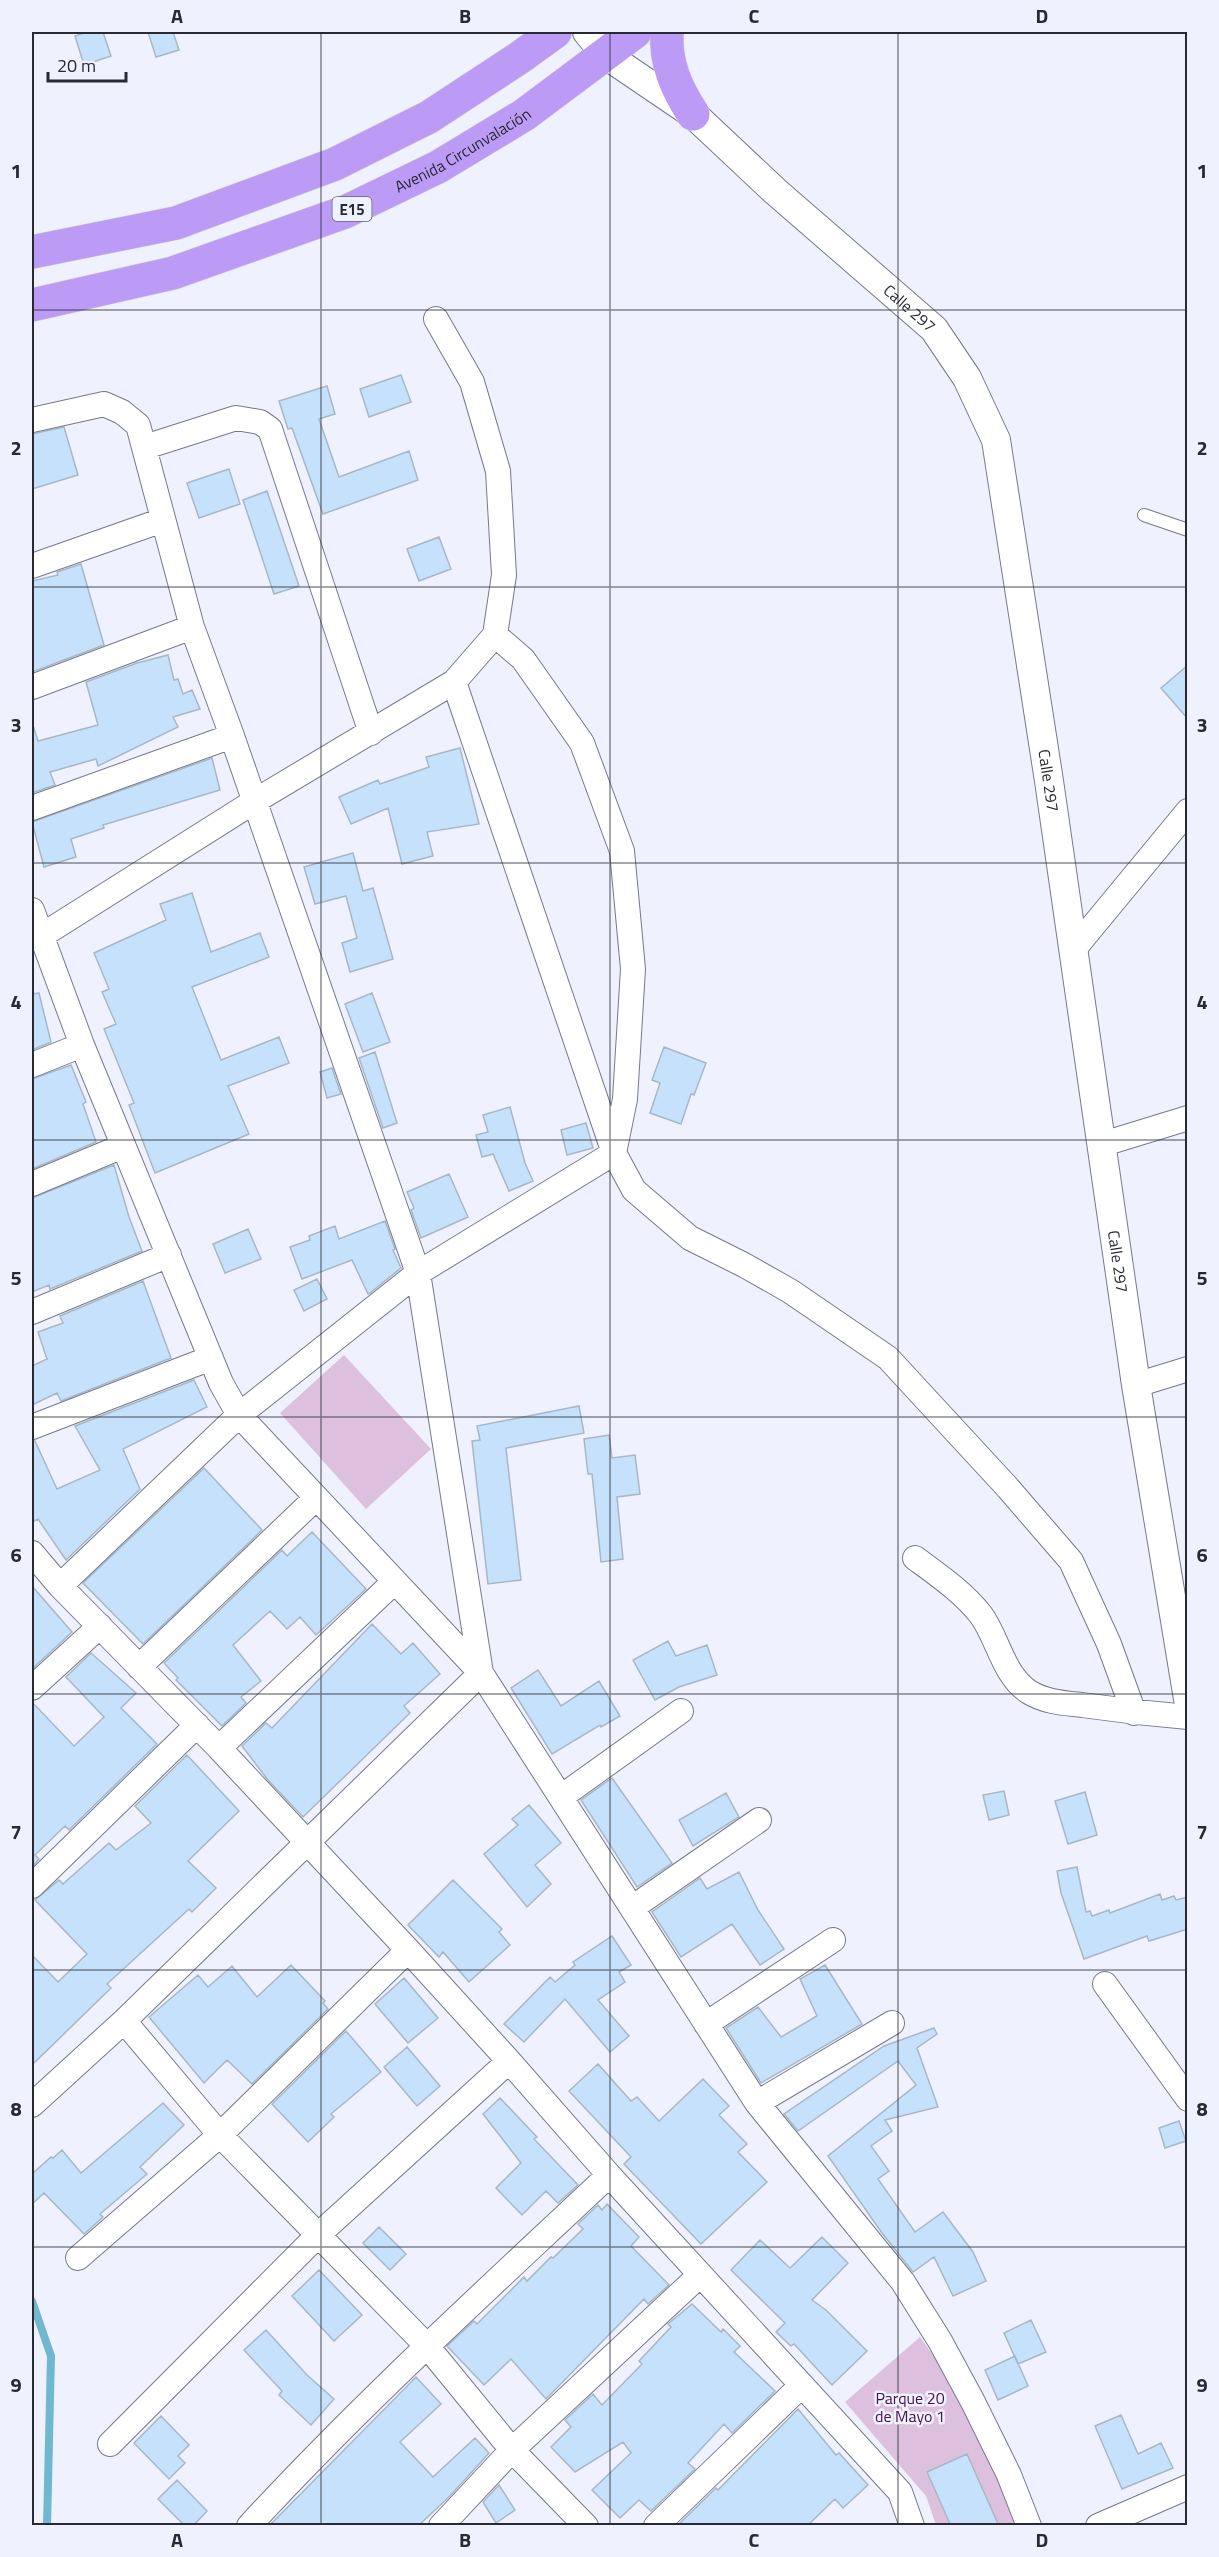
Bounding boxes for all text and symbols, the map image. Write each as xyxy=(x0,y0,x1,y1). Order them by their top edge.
text: A xyxy=(171,0,183,31)
text: B xyxy=(459,0,471,31)
text: C xyxy=(749,0,760,31)
text: D xyxy=(1036,0,1048,31)
scale bar xyxy=(48,45,126,83)
text: 20 m xyxy=(57,52,96,79)
street label: Avenida Circunvalación xyxy=(390,102,536,198)
text: 1 xyxy=(10,155,22,186)
text: 1 xyxy=(1196,155,1208,186)
road number: E15 xyxy=(332,197,372,221)
street label: Calle 297 xyxy=(878,278,941,338)
text: 2 xyxy=(10,432,22,463)
text: 2 xyxy=(1196,432,1208,463)
text: 3 xyxy=(10,709,22,740)
text: 3 xyxy=(1196,709,1208,740)
street label: Calle 297 xyxy=(1032,748,1065,813)
text: 4 xyxy=(10,986,22,1017)
text: 4 xyxy=(1196,986,1208,1017)
street label: Calle 297 xyxy=(1102,1229,1135,1294)
text: 5 xyxy=(10,1262,22,1293)
text: 5 xyxy=(1196,1262,1208,1293)
text: 6 xyxy=(10,1539,22,1570)
text: 6 xyxy=(1196,1539,1208,1570)
text: 7 xyxy=(10,1816,22,1847)
text: 7 xyxy=(1196,1816,1208,1847)
text: 8 xyxy=(10,2093,22,2124)
text: 8 xyxy=(1196,2093,1208,2124)
text: 9 xyxy=(10,2369,22,2400)
text: 9 xyxy=(1196,2369,1208,2400)
park label: Parque 20 de Mayo 1 xyxy=(875,2386,945,2428)
text: A xyxy=(171,2524,183,2555)
text: B xyxy=(459,2524,471,2555)
text: C xyxy=(749,2524,760,2555)
text: D xyxy=(1036,2524,1048,2555)

